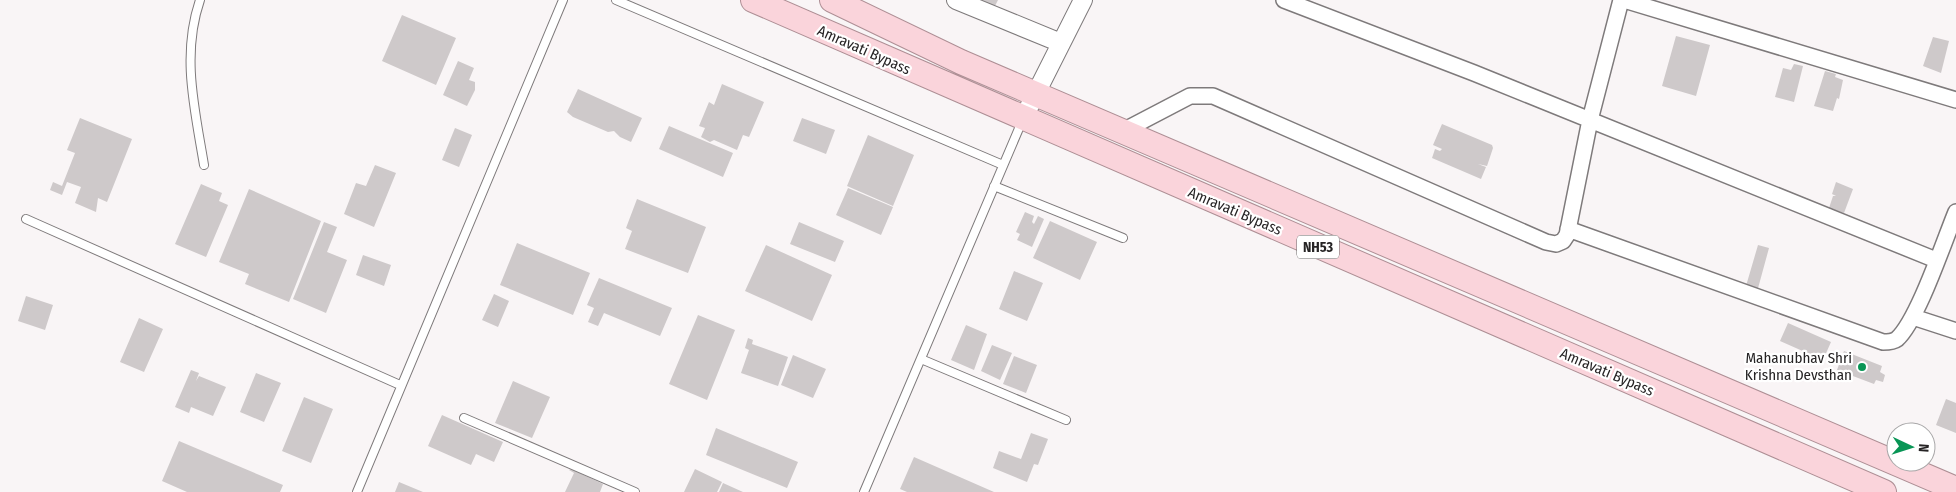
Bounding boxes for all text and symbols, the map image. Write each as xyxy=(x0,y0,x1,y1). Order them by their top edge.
street label: Amravati Bypass xyxy=(815,21,913,79)
street label: Amravati Bypass xyxy=(1185,183,1285,239)
road number: NH53 xyxy=(1297,236,1339,258)
street label: Amravati Bypass xyxy=(1557,344,1657,400)
place label: Mahanubhav Shri Krishna Devsthan xyxy=(1745,349,1852,384)
marker: Mahanubhav Shri Krishna Devsthan xyxy=(1856,361,1868,373)
north arrow xyxy=(1886,422,1936,472)
text: N xyxy=(1915,443,1932,453)

